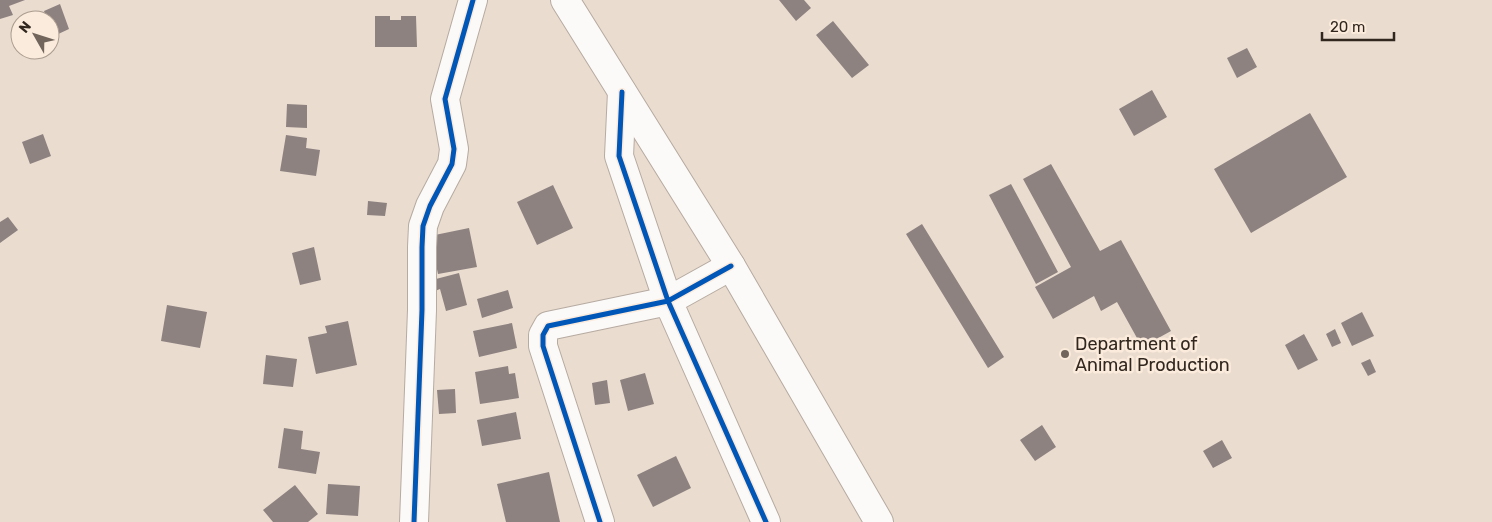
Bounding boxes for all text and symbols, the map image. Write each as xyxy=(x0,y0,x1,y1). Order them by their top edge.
north arrow xyxy=(10,10,60,60)
scale bar xyxy=(1322,10,1394,42)
text: N xyxy=(16,18,35,36)
text: 20 m xyxy=(1330,18,1365,36)
place label: Department of Animal Production xyxy=(1075,333,1230,376)
marker: Department of Animal Production xyxy=(1059,348,1071,360)

